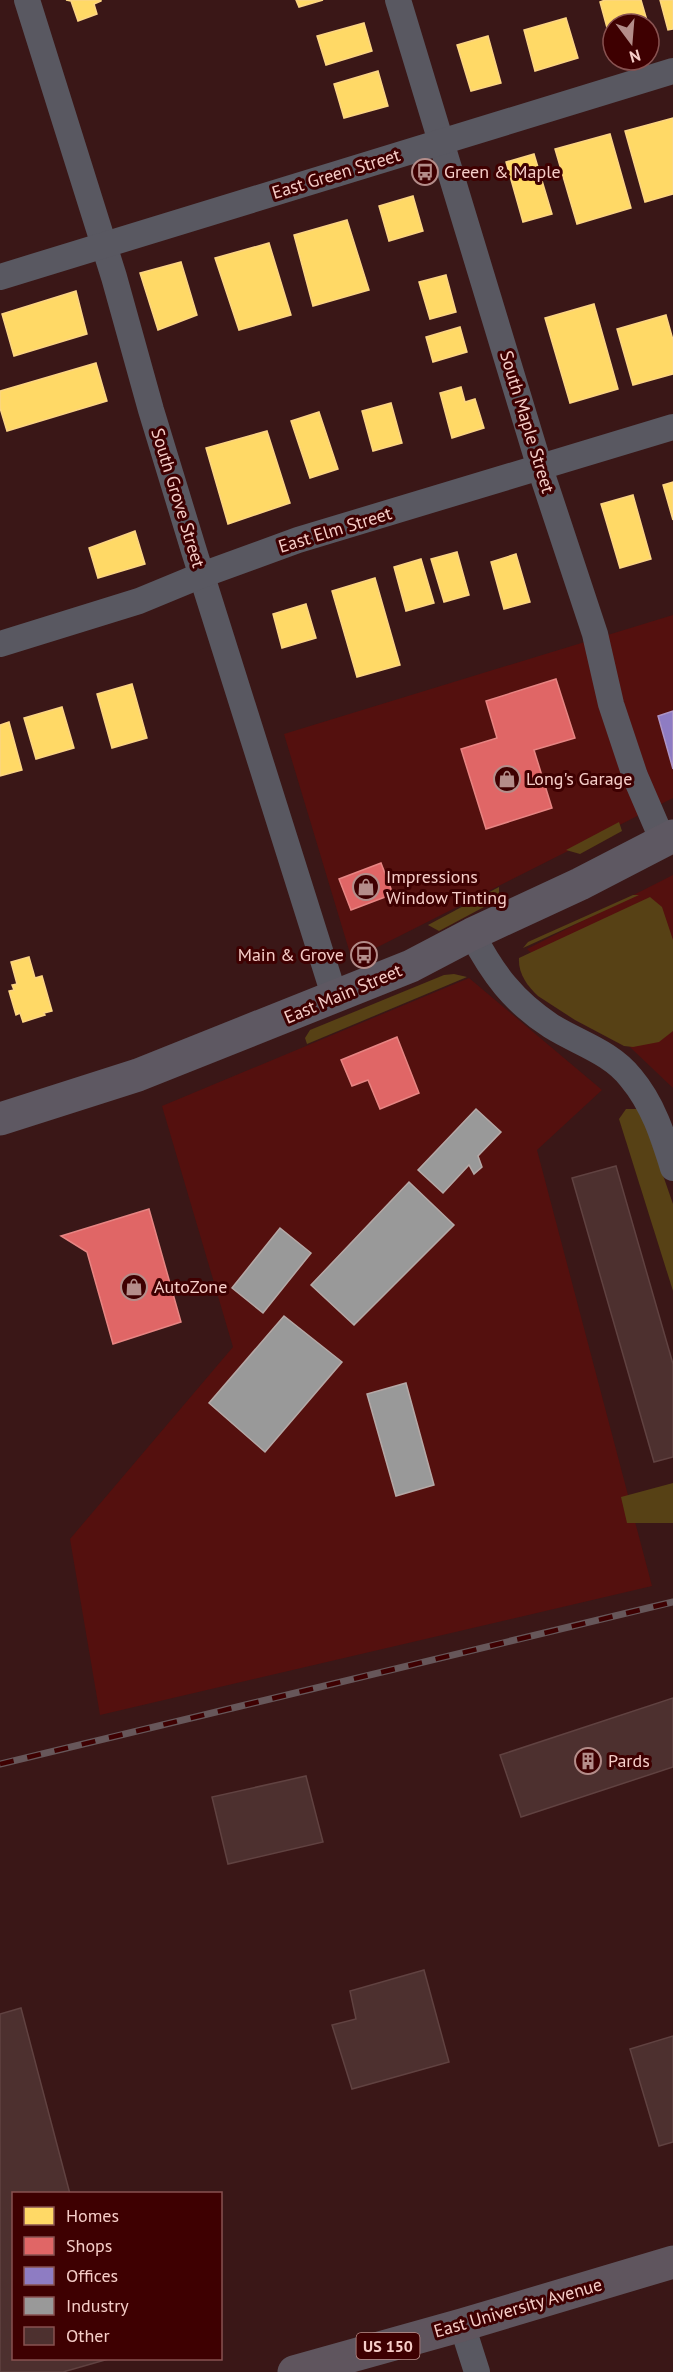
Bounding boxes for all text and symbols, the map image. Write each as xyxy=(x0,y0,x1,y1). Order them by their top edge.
north arrow xyxy=(601,12,661,72)
text: N xyxy=(627,45,643,67)
street label: East Green Street xyxy=(269,143,403,204)
bus stop icon: Green & Maple xyxy=(410,157,440,187)
place label: Green & Maple xyxy=(444,160,561,183)
street label: South Maple Street xyxy=(495,348,560,496)
street label: South Grove Street xyxy=(146,425,211,570)
street label: East Elm Street xyxy=(275,501,394,558)
shop icon: Long's Garage xyxy=(492,764,522,794)
place label: Long's Garage xyxy=(526,767,632,790)
place label: Impressions Window Tinting xyxy=(386,865,507,909)
shop icon: Impressions Window Tinting xyxy=(351,872,381,902)
bus stop icon: Main & Grove xyxy=(349,940,379,970)
place label: Main & Grove xyxy=(238,943,344,966)
street label: East Main Street xyxy=(280,958,405,1029)
shop icon: AutoZone xyxy=(119,1272,149,1302)
place label: AutoZone xyxy=(154,1275,227,1298)
building icon: Pards xyxy=(573,1746,603,1776)
place label: Pards xyxy=(608,1749,650,1772)
legend xyxy=(12,2192,222,2360)
text: Homes xyxy=(66,2204,119,2227)
text: Shops xyxy=(66,2234,112,2257)
text: Offices xyxy=(66,2264,118,2287)
street label: East University Avenue xyxy=(431,2272,605,2343)
text: Industry xyxy=(66,2294,129,2317)
text: Other xyxy=(66,2324,110,2347)
road number: US 150 xyxy=(356,2333,420,2359)

